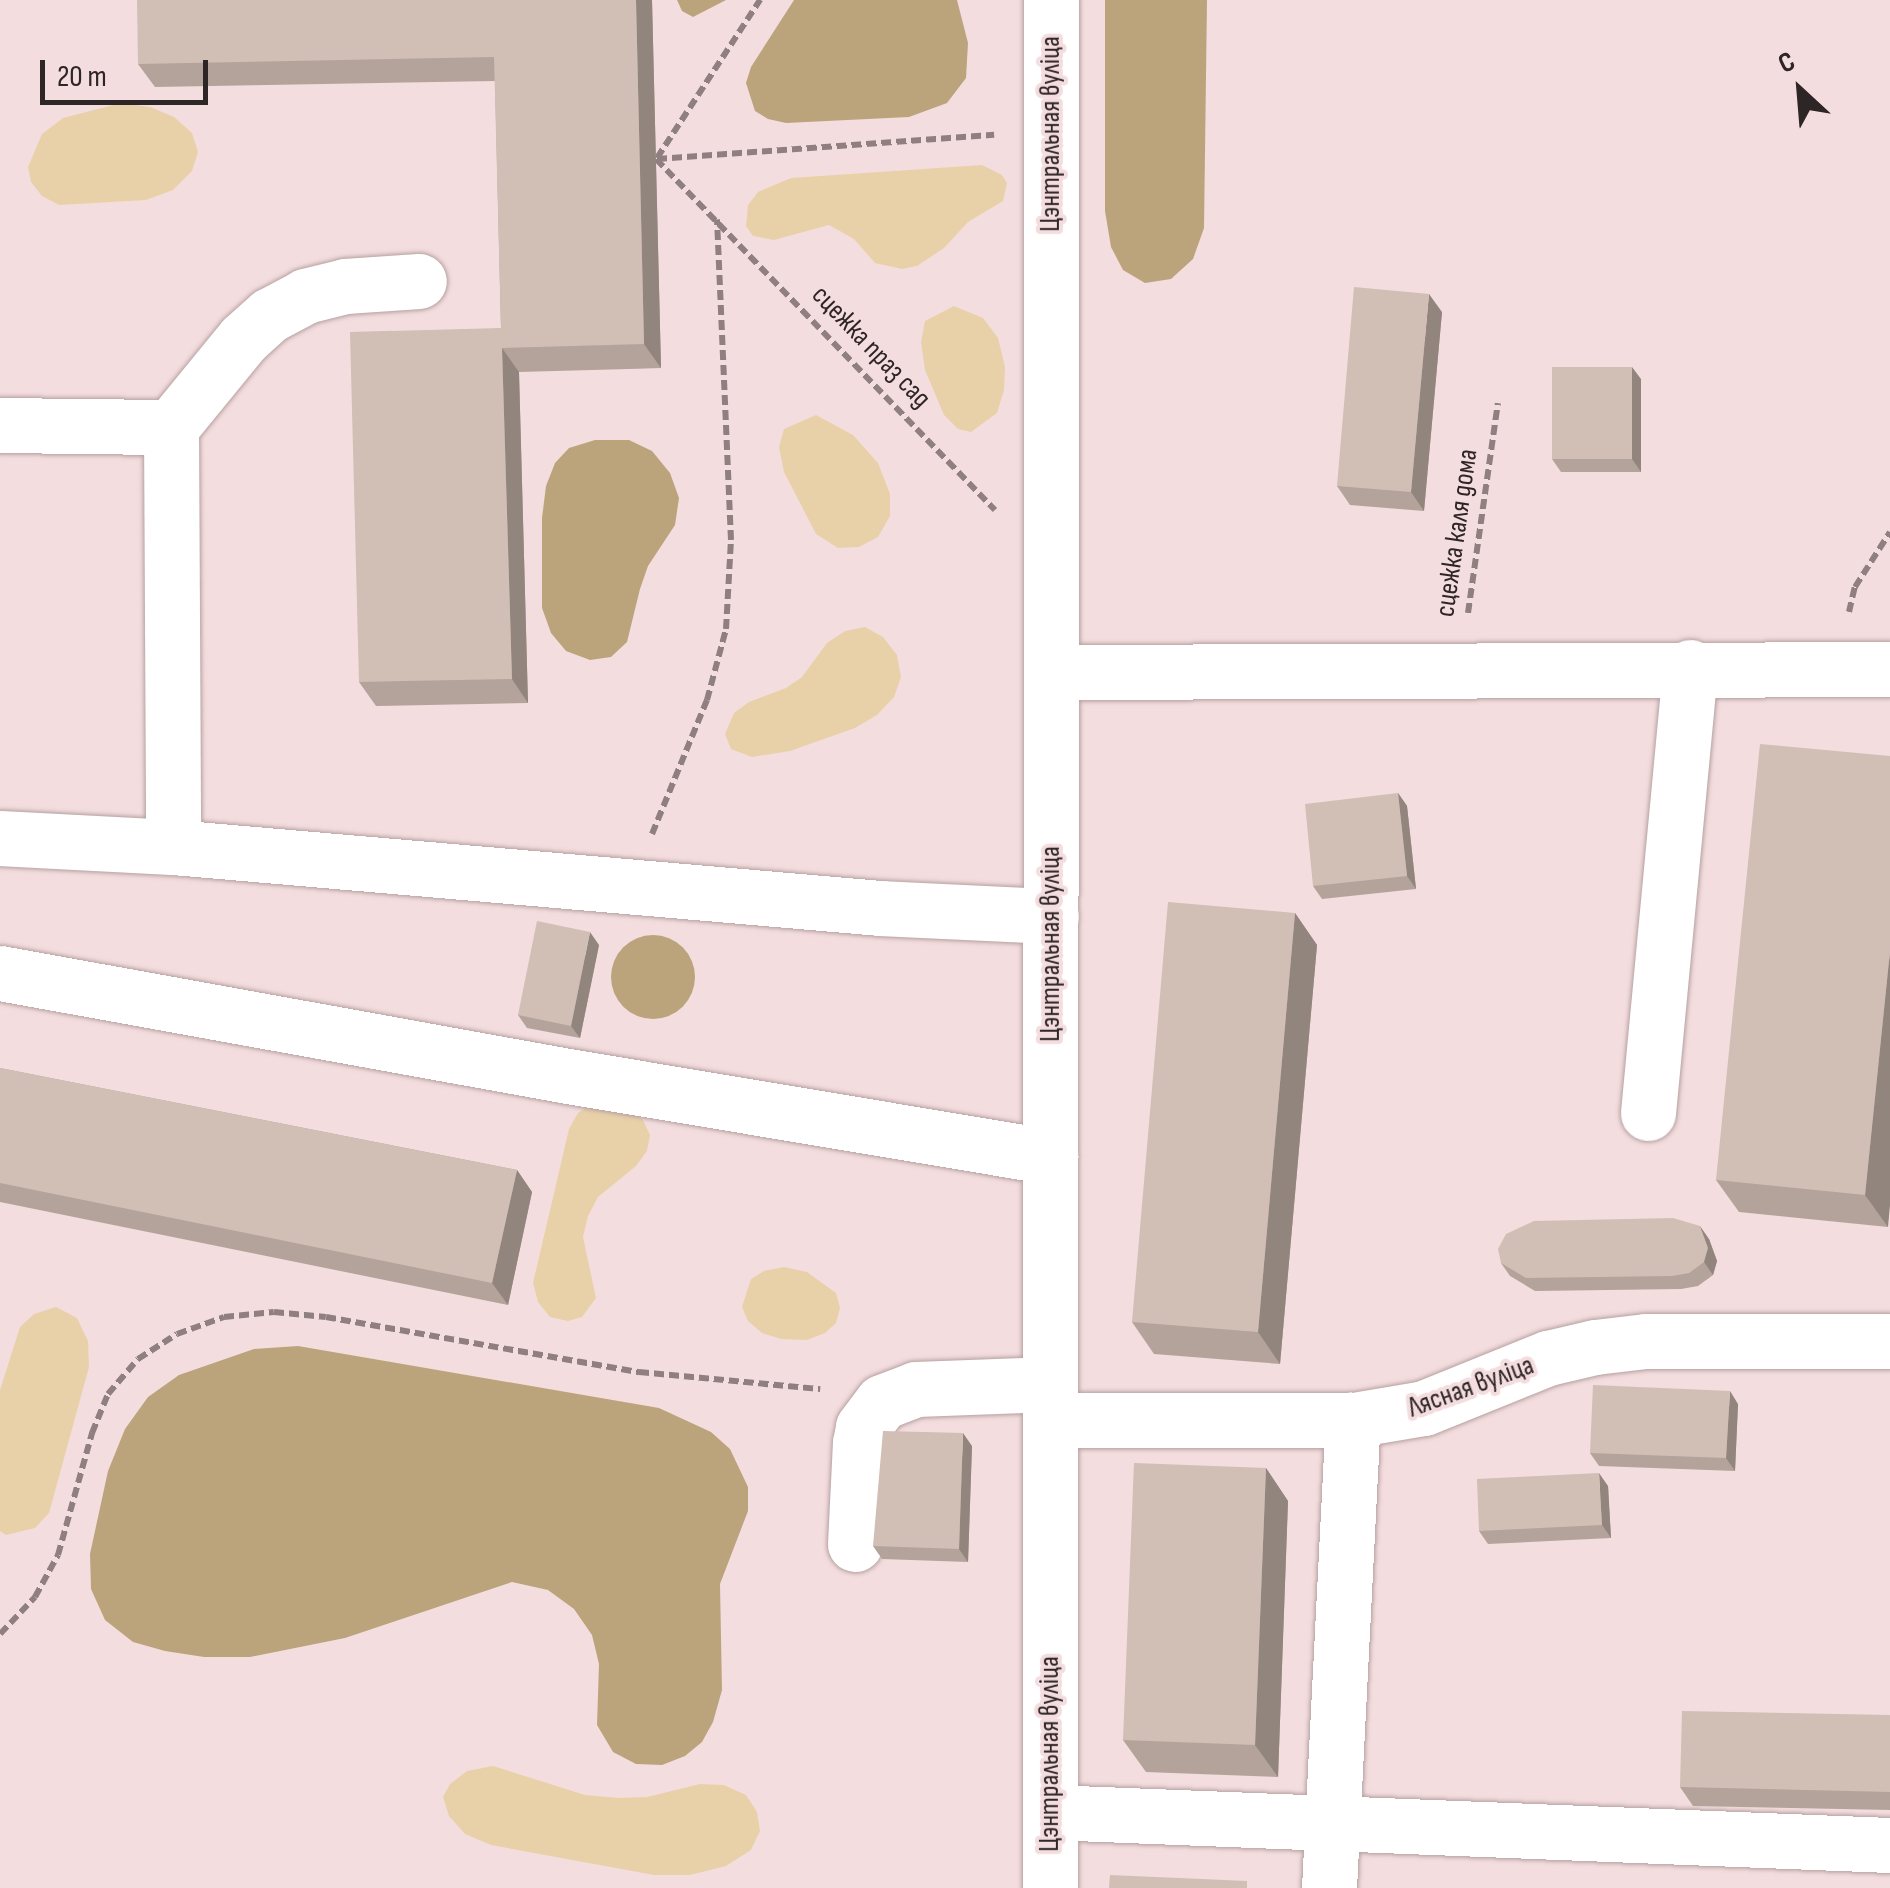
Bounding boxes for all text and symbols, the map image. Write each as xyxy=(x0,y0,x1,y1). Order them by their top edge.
street label: Цэнтральная вуліца xyxy=(1034,36,1068,232)
scale bar xyxy=(45,40,212,102)
north arrow xyxy=(1750,40,1850,140)
text: С xyxy=(1773,45,1800,81)
text: 20 m xyxy=(57,59,107,95)
street label: сцежка праз сад xyxy=(804,279,938,415)
street label: сцежка каля дома xyxy=(1429,447,1485,619)
street label: Цэнтральная вуліца xyxy=(1034,846,1068,1042)
street label: Лясная вуліца xyxy=(1404,1349,1538,1425)
street label: Цэнтральная вуліца xyxy=(1033,1656,1067,1852)

